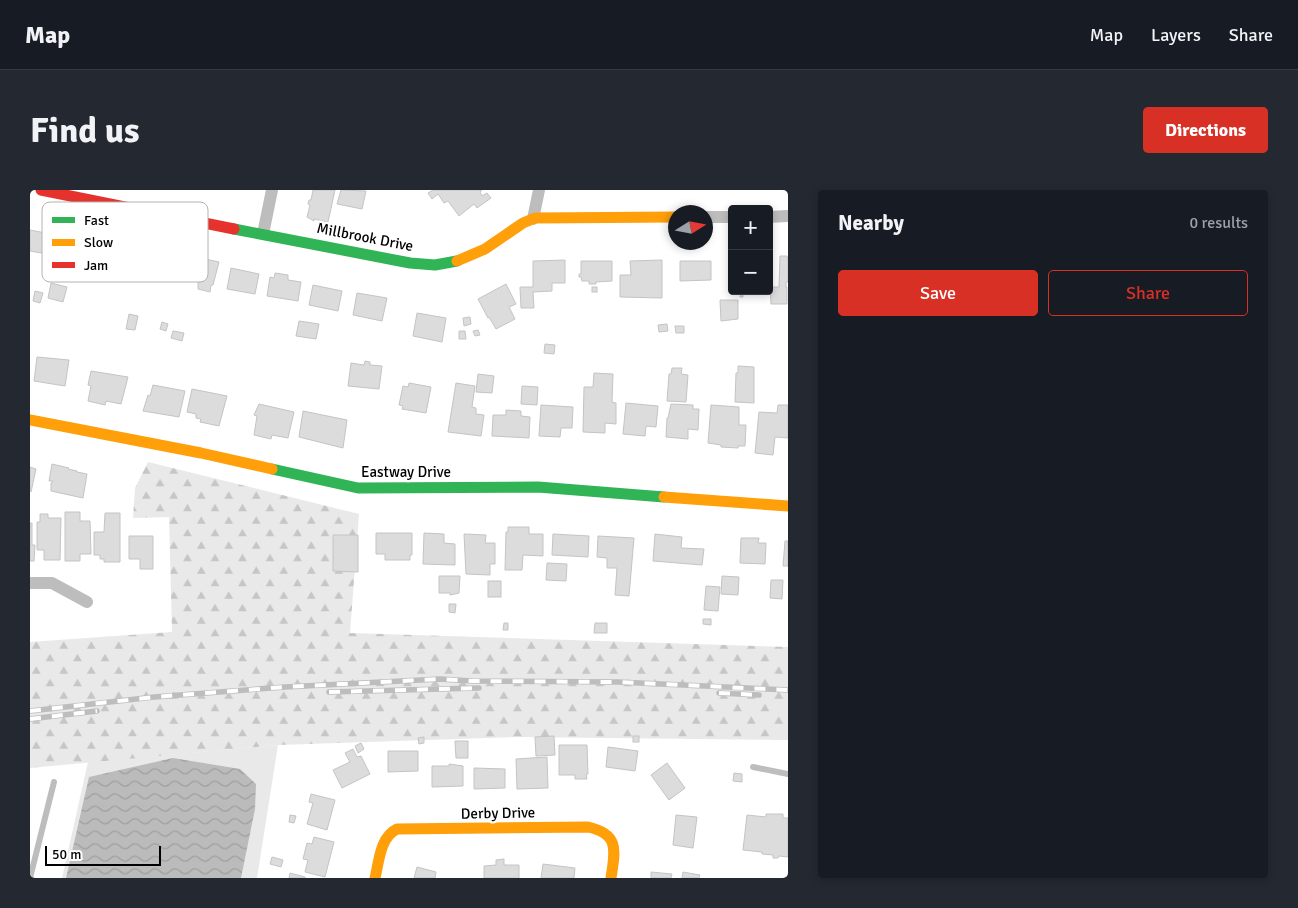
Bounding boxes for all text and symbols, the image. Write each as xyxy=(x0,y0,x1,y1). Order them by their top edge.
text: Map xyxy=(25,20,70,50)
text: Map xyxy=(1090,24,1123,46)
text: Layers xyxy=(1151,24,1201,46)
text: Share xyxy=(1229,24,1273,46)
button: Directions xyxy=(1143,107,1268,153)
text: Find us xyxy=(30,109,140,152)
legend xyxy=(42,202,208,282)
north arrow xyxy=(668,205,713,250)
map controls xyxy=(728,205,773,295)
button: + xyxy=(728,205,773,250)
text: Nearby xyxy=(838,210,904,236)
text: Fast xyxy=(84,212,109,229)
text: 0 results xyxy=(1189,213,1248,233)
street label: Millbrook Drive xyxy=(315,219,415,255)
text: Slow xyxy=(84,234,113,251)
button: − xyxy=(728,250,773,295)
text: Jam xyxy=(84,257,108,274)
button: Save xyxy=(838,270,1038,316)
button: Share xyxy=(1048,270,1248,316)
street label: Eastway Drive xyxy=(361,463,451,481)
street label: Derby Drive xyxy=(461,803,535,823)
scale bar xyxy=(45,843,161,866)
text: 50 m xyxy=(52,846,81,863)

